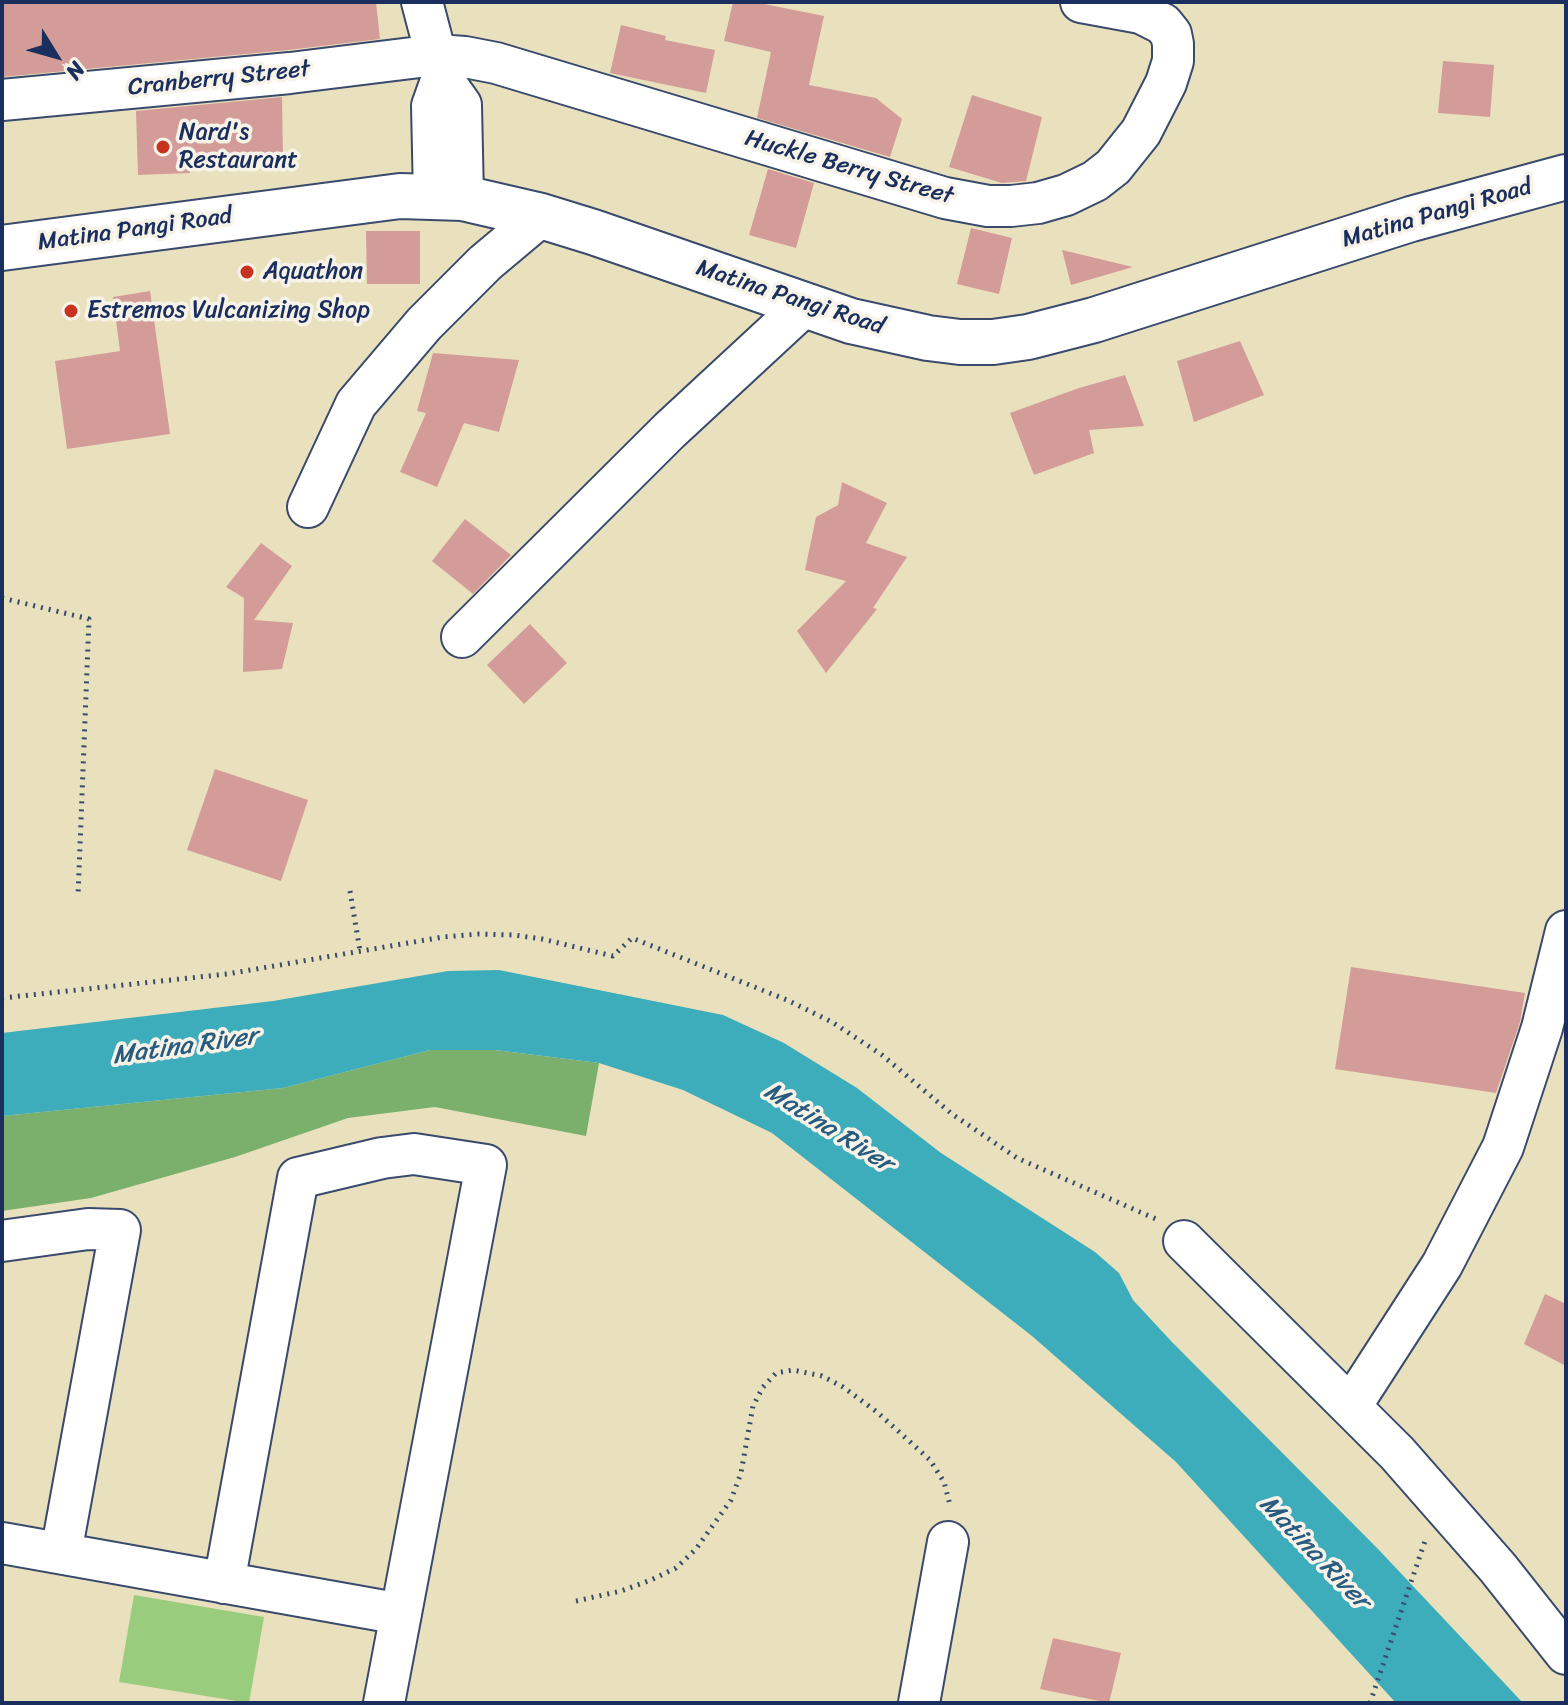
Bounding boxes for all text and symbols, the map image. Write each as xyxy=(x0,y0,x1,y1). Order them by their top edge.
north arrow xyxy=(16,16,96,96)
text: N xyxy=(55,53,96,89)
street label: Cranberry Street xyxy=(127,55,311,103)
place label: Nard's Restaurant xyxy=(179,119,298,175)
street label: Huckle Berry Street xyxy=(741,124,957,212)
marker: Nard's Restaurant xyxy=(154,138,172,156)
street label: Matina Pangi Road xyxy=(1339,173,1535,255)
street label: Matina Pangi Road xyxy=(36,202,234,258)
street label: Matina Pangi Road xyxy=(692,254,888,342)
place label: Aquathon xyxy=(263,258,363,286)
marker: Aquathon xyxy=(238,263,256,281)
place label: Estremos Vulcanizing Shop xyxy=(87,297,370,325)
marker: Estremos Vulcanizing Shop xyxy=(62,302,80,320)
water label: Matina River xyxy=(111,1021,259,1073)
water label: Matina River xyxy=(758,1076,898,1180)
water label: Matina River xyxy=(1252,1490,1376,1616)

